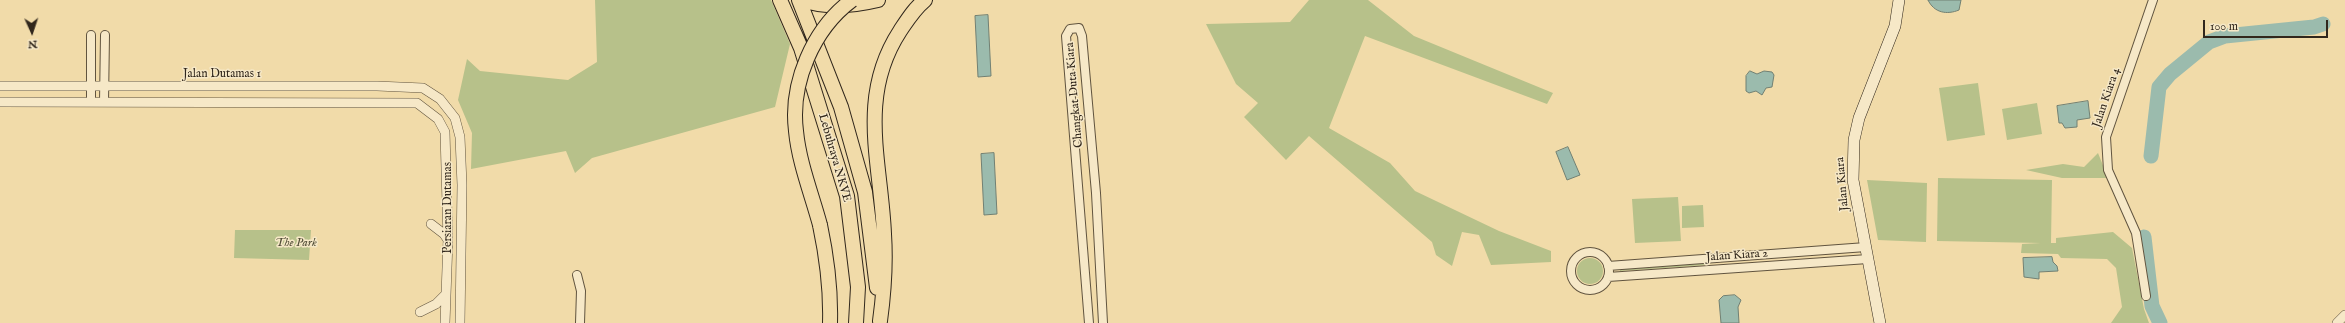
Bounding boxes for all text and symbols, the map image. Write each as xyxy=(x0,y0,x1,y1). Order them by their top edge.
north arrow xyxy=(12,12,52,52)
scale bar xyxy=(2205,12,2330,38)
text: 100 m xyxy=(2210,19,2238,34)
text: N xyxy=(28,37,38,51)
street label: Changkat Duta Kiara xyxy=(1063,42,1087,148)
street label: Jalan Kiara 4 xyxy=(2090,66,2124,130)
street label: Jalan Dutamas 1 xyxy=(183,68,261,82)
street label: Lebuhraya NKVE xyxy=(814,112,854,204)
street label: Jalan Kiara xyxy=(1833,157,1853,211)
street label: Persiaran Dutamas xyxy=(442,162,456,254)
park label: The Park xyxy=(275,237,317,251)
street label: Jalan Kiara 2 xyxy=(1705,247,1769,265)

